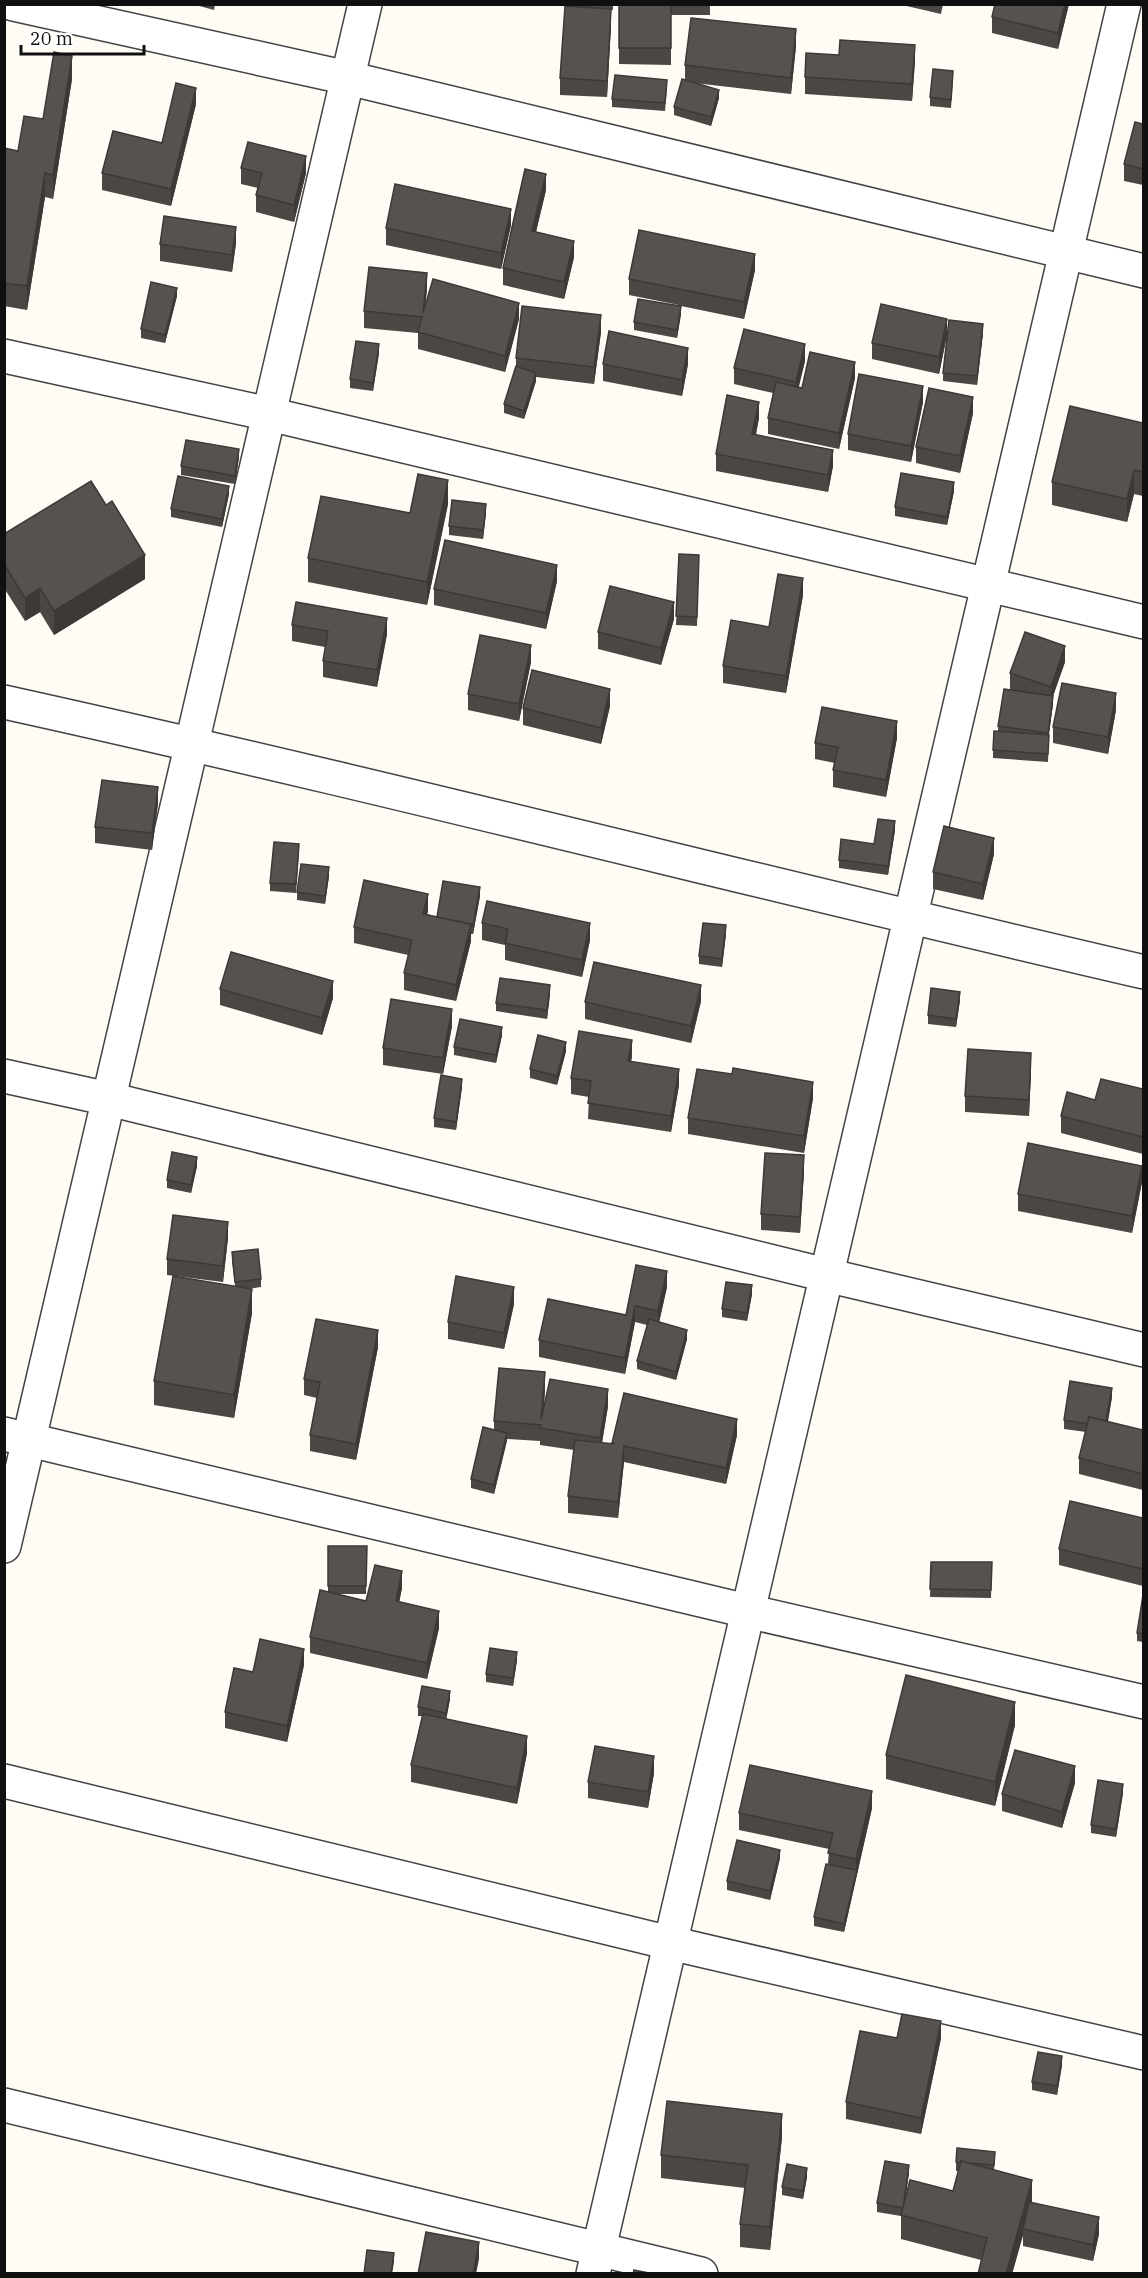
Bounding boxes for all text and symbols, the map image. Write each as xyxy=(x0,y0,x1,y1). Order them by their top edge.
scale bar xyxy=(21,18,144,56)
text: 20 m xyxy=(30,27,73,50)

